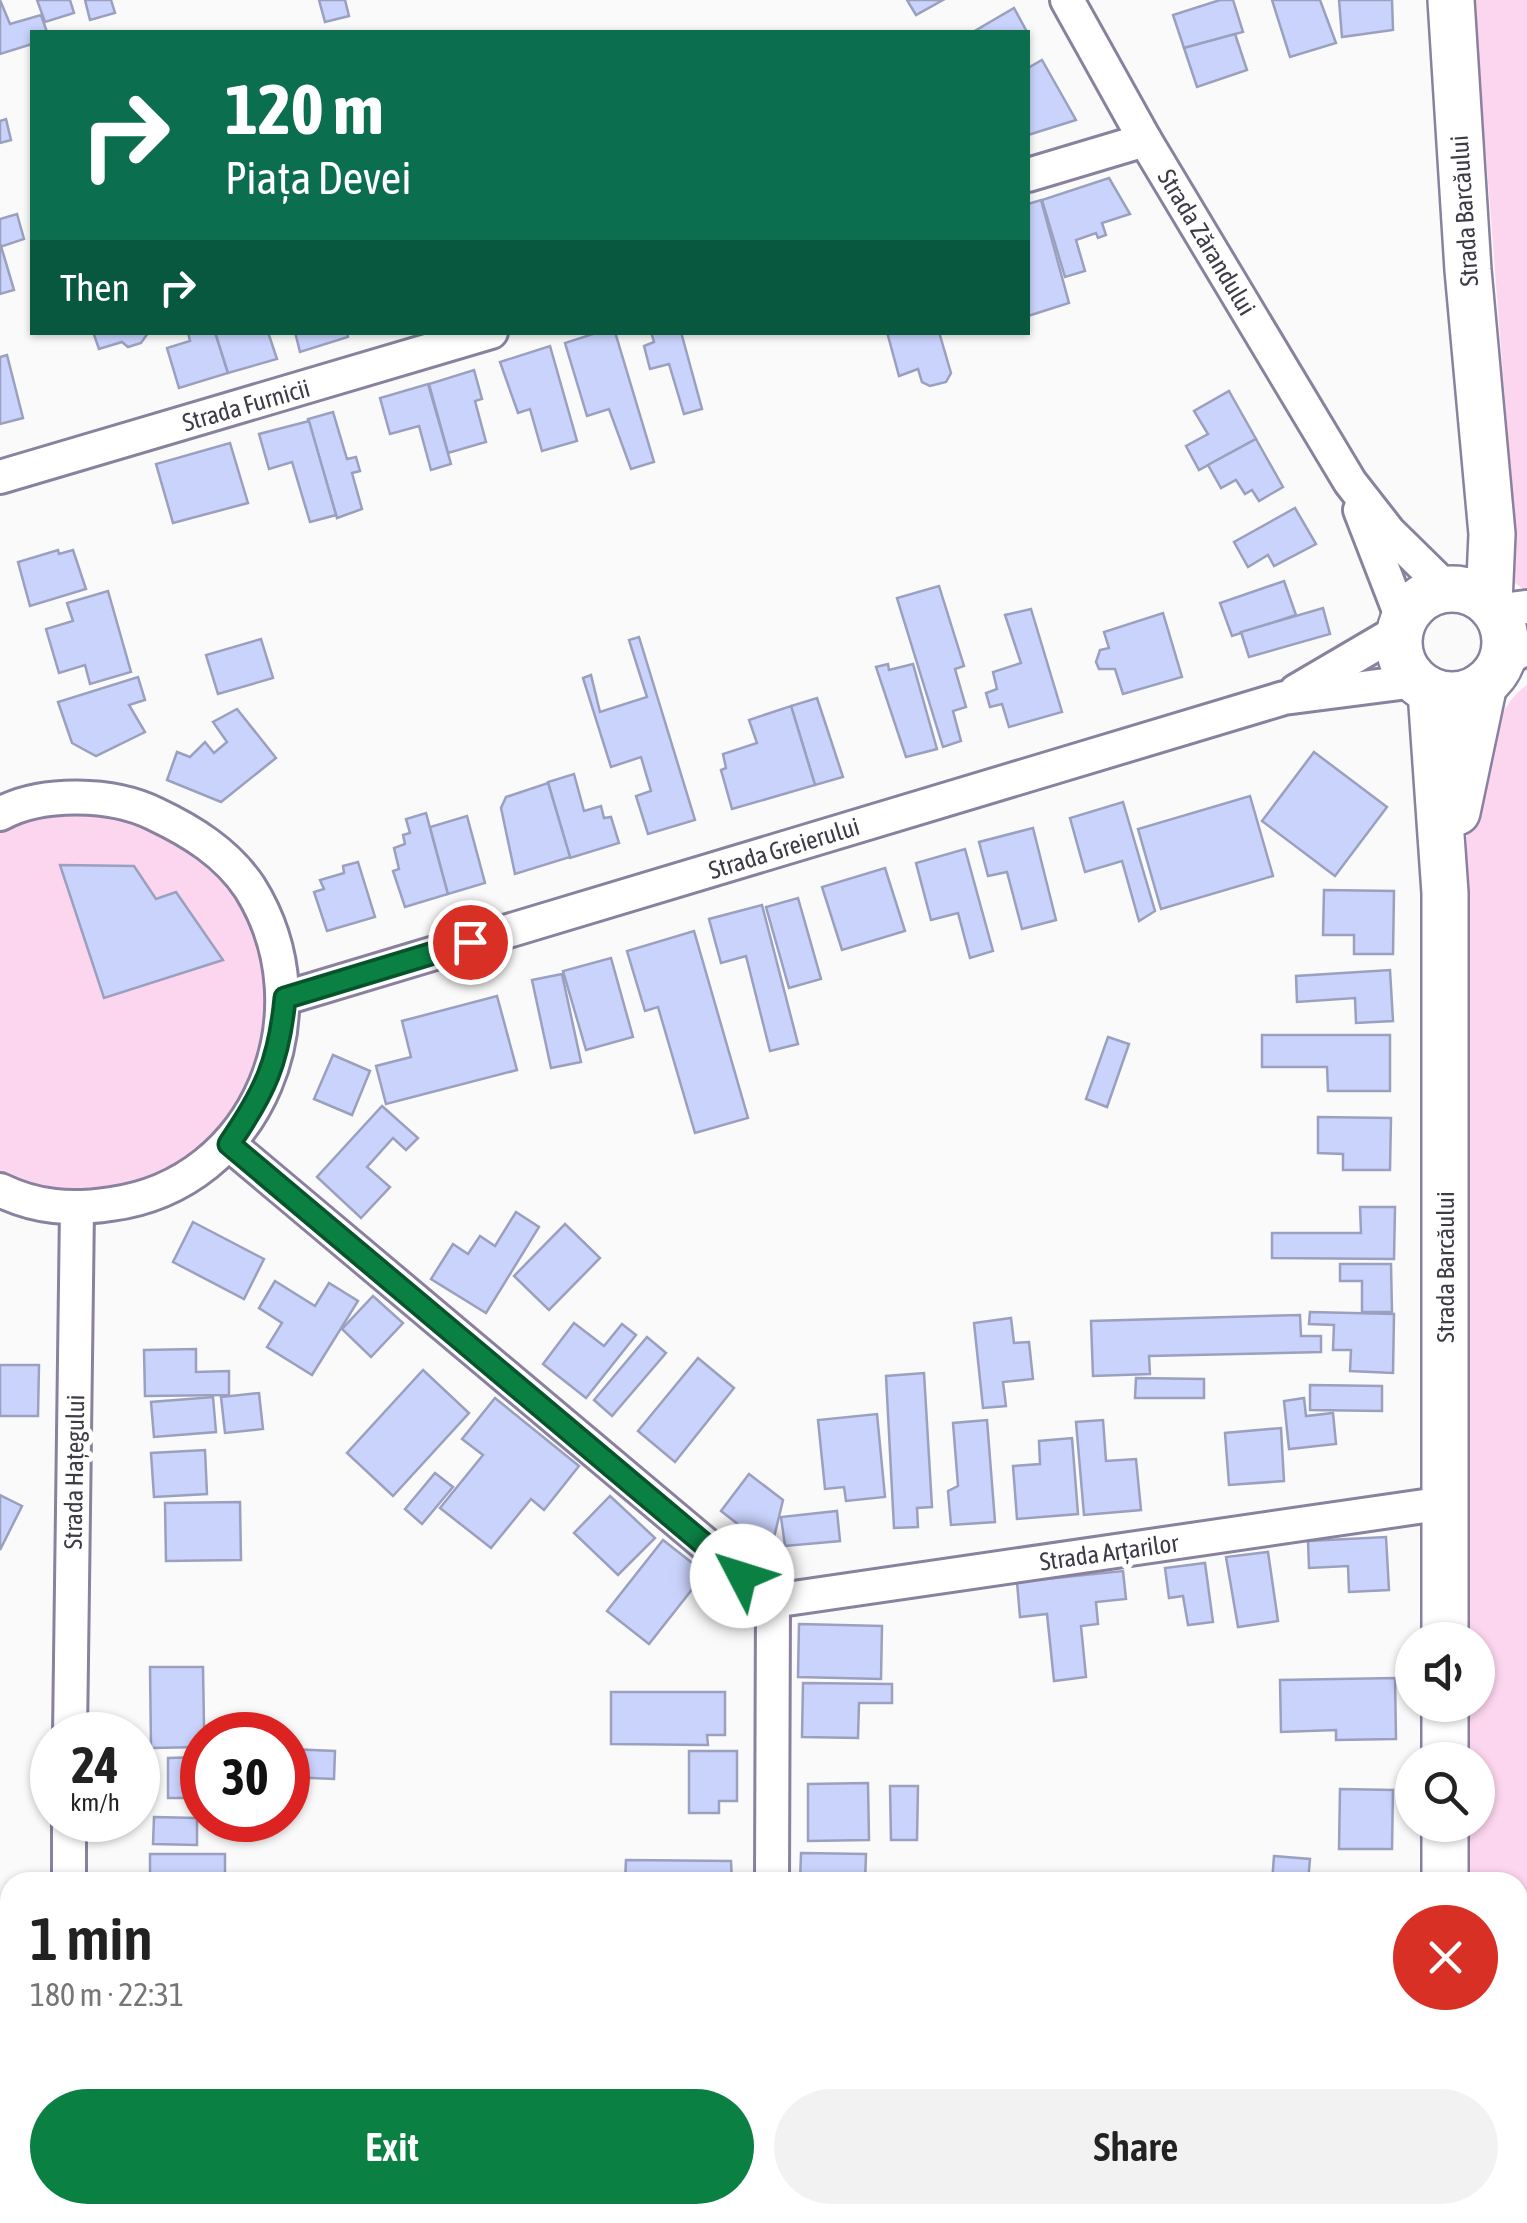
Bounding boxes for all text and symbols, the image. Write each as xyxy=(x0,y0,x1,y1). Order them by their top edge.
text: 120 m xyxy=(225,69,384,149)
icon: right xyxy=(60,70,190,200)
street label: Strada Barcăului xyxy=(1445,135,1483,287)
text: Piața Devei xyxy=(225,152,412,204)
street label: Strada Zărandului xyxy=(1153,164,1261,320)
icon: right xyxy=(150,260,205,315)
text: Then xyxy=(60,266,130,309)
street label: Strada Furnicii xyxy=(179,373,313,437)
street label: Strada Greierului xyxy=(705,812,863,884)
pin xyxy=(428,900,513,985)
icon: arrive xyxy=(443,915,498,970)
street label: Strada Barcăului xyxy=(1431,1191,1459,1343)
street label: Strada Hațegului xyxy=(59,1394,89,1550)
position arrow xyxy=(690,1524,794,1628)
street label: Strada Arțarilor xyxy=(1038,1528,1181,1576)
map controls xyxy=(1395,1622,1495,1842)
button: sound xyxy=(1395,1622,1495,1722)
speed limit sign: 30 xyxy=(180,1712,310,1842)
text: 24 xyxy=(71,1736,118,1794)
button: search xyxy=(1395,1742,1495,1842)
text: km/h xyxy=(70,1788,120,1816)
text: 1 min xyxy=(30,1904,153,1973)
button: close xyxy=(1393,1905,1498,2010)
text: 180 m · 22:31 xyxy=(30,1976,184,2013)
button: Exit xyxy=(30,2089,754,2204)
button: Share xyxy=(774,2089,1498,2204)

